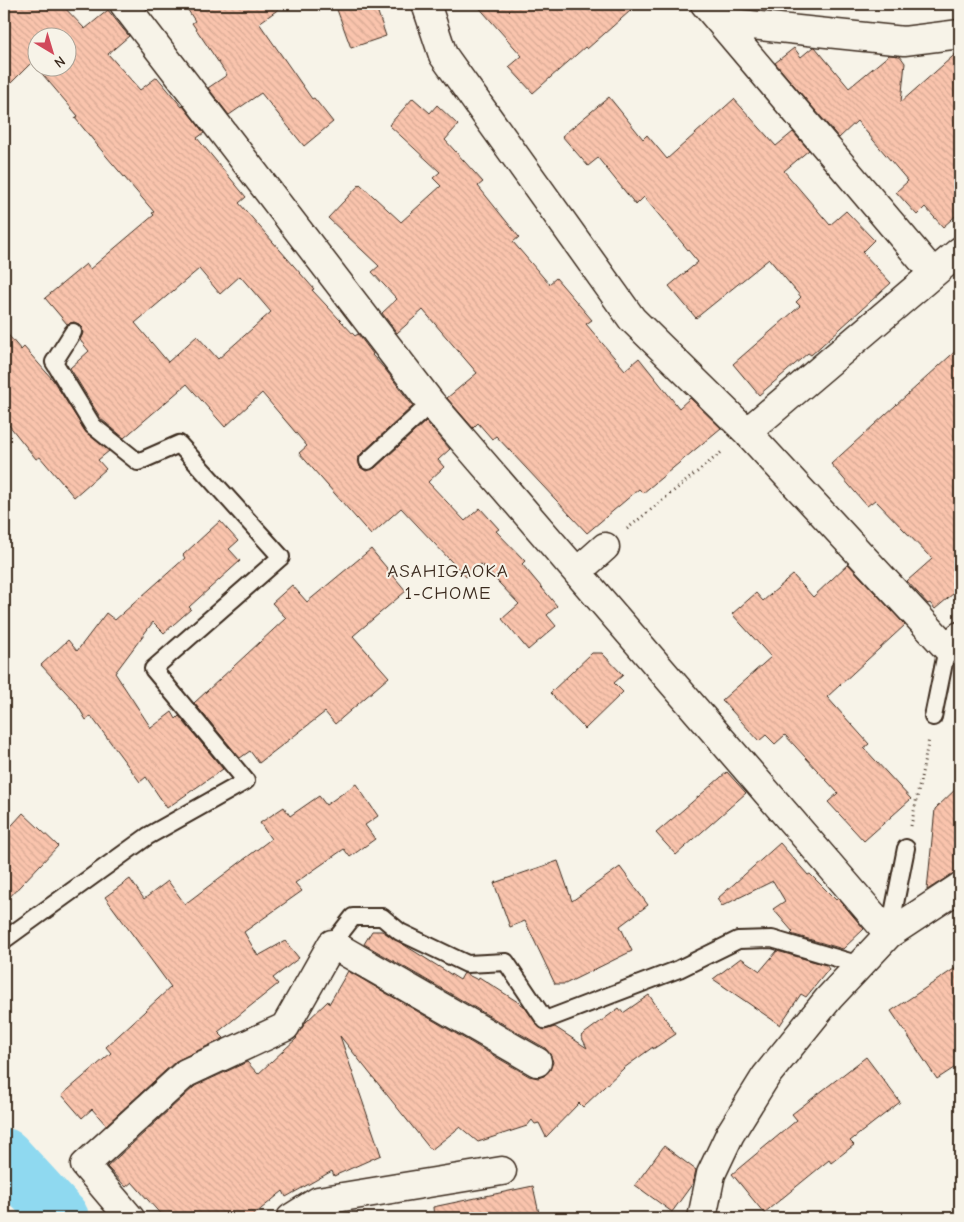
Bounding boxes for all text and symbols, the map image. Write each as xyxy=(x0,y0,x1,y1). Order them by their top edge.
north arrow xyxy=(28,28,78,78)
text: N xyxy=(51,52,69,71)
district label: ASAHIGAOKA 1-CHOME xyxy=(387,560,509,604)

